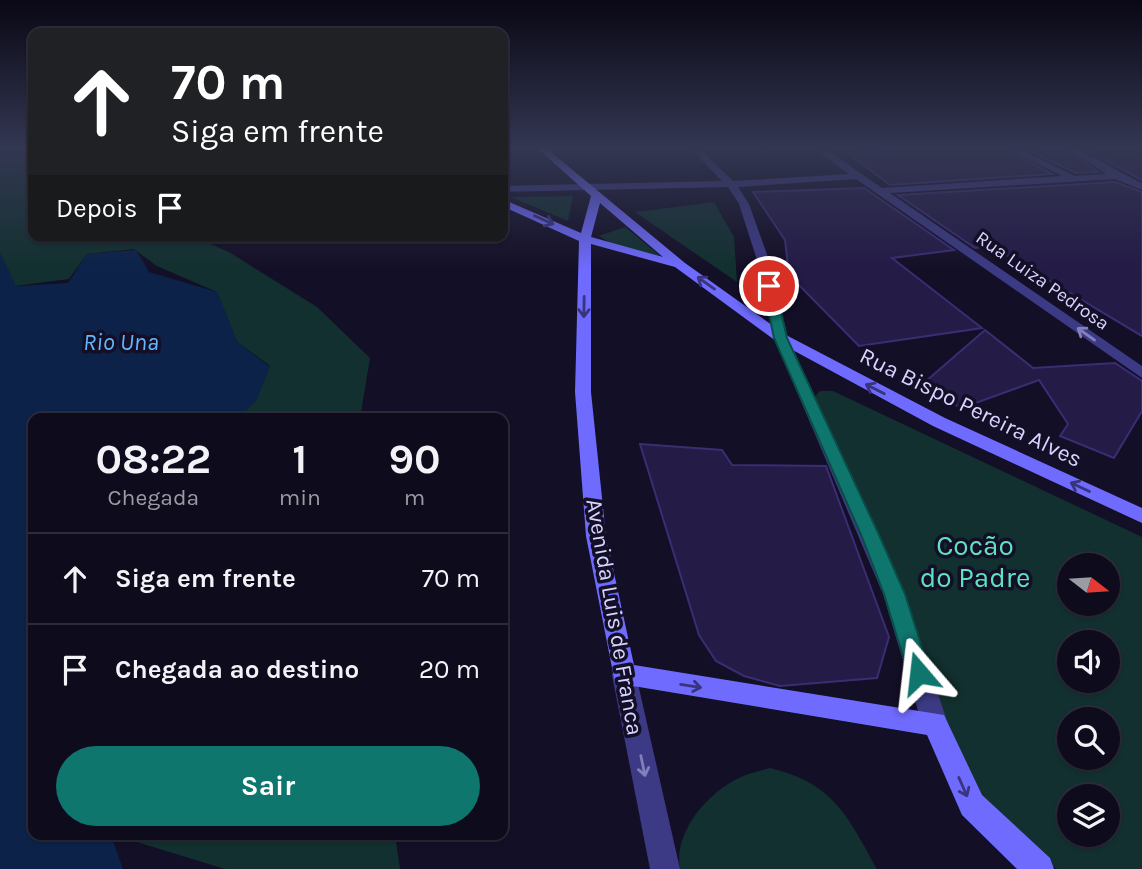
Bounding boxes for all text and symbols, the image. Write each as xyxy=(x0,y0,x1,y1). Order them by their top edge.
text: 70 m xyxy=(171,54,285,111)
icon: ahead xyxy=(56,56,147,147)
text: Siga em frente xyxy=(171,113,384,150)
icon: arrive xyxy=(151,189,189,227)
text: Depois xyxy=(56,193,137,224)
one-way arrow xyxy=(532,214,554,227)
street label: Rua Luiza Pedrosa xyxy=(972,227,1113,335)
pin xyxy=(739,256,799,316)
icon: arrive xyxy=(750,267,788,305)
one-way arrow xyxy=(697,276,716,290)
one-way arrow xyxy=(577,296,591,319)
one-way arrow xyxy=(1077,327,1096,341)
water label: Rio Una xyxy=(83,328,159,356)
street label: Rua Bispo Pereira Alves xyxy=(855,342,1086,473)
one-way arrow xyxy=(865,382,886,396)
text: 08:22 xyxy=(95,434,211,484)
text: 1 xyxy=(292,434,307,484)
text: 90 xyxy=(388,434,441,484)
one-way arrow xyxy=(1070,480,1091,493)
text: Chegada xyxy=(107,484,199,511)
text: min xyxy=(279,484,321,511)
text: m xyxy=(404,484,425,511)
street label: Avenida Luis de Franca xyxy=(580,497,649,738)
park label: Cocão do Padre xyxy=(920,529,1030,594)
north arrow xyxy=(1057,553,1120,616)
map controls xyxy=(1057,553,1120,847)
icon: ahead xyxy=(56,560,94,598)
text: Siga em frente xyxy=(115,563,296,594)
text: 70 m xyxy=(422,563,480,594)
button: sound xyxy=(1057,630,1120,693)
position arrow xyxy=(882,636,956,710)
icon: arrive xyxy=(56,651,94,689)
text: Chegada ao destino xyxy=(115,654,359,685)
text: 20 m xyxy=(419,654,480,685)
one-way arrow xyxy=(679,680,702,693)
button: search xyxy=(1057,707,1120,770)
button: Sair xyxy=(56,746,480,826)
one-way arrow xyxy=(636,754,650,777)
one-way arrow xyxy=(957,775,970,797)
button: layers xyxy=(1057,784,1120,847)

